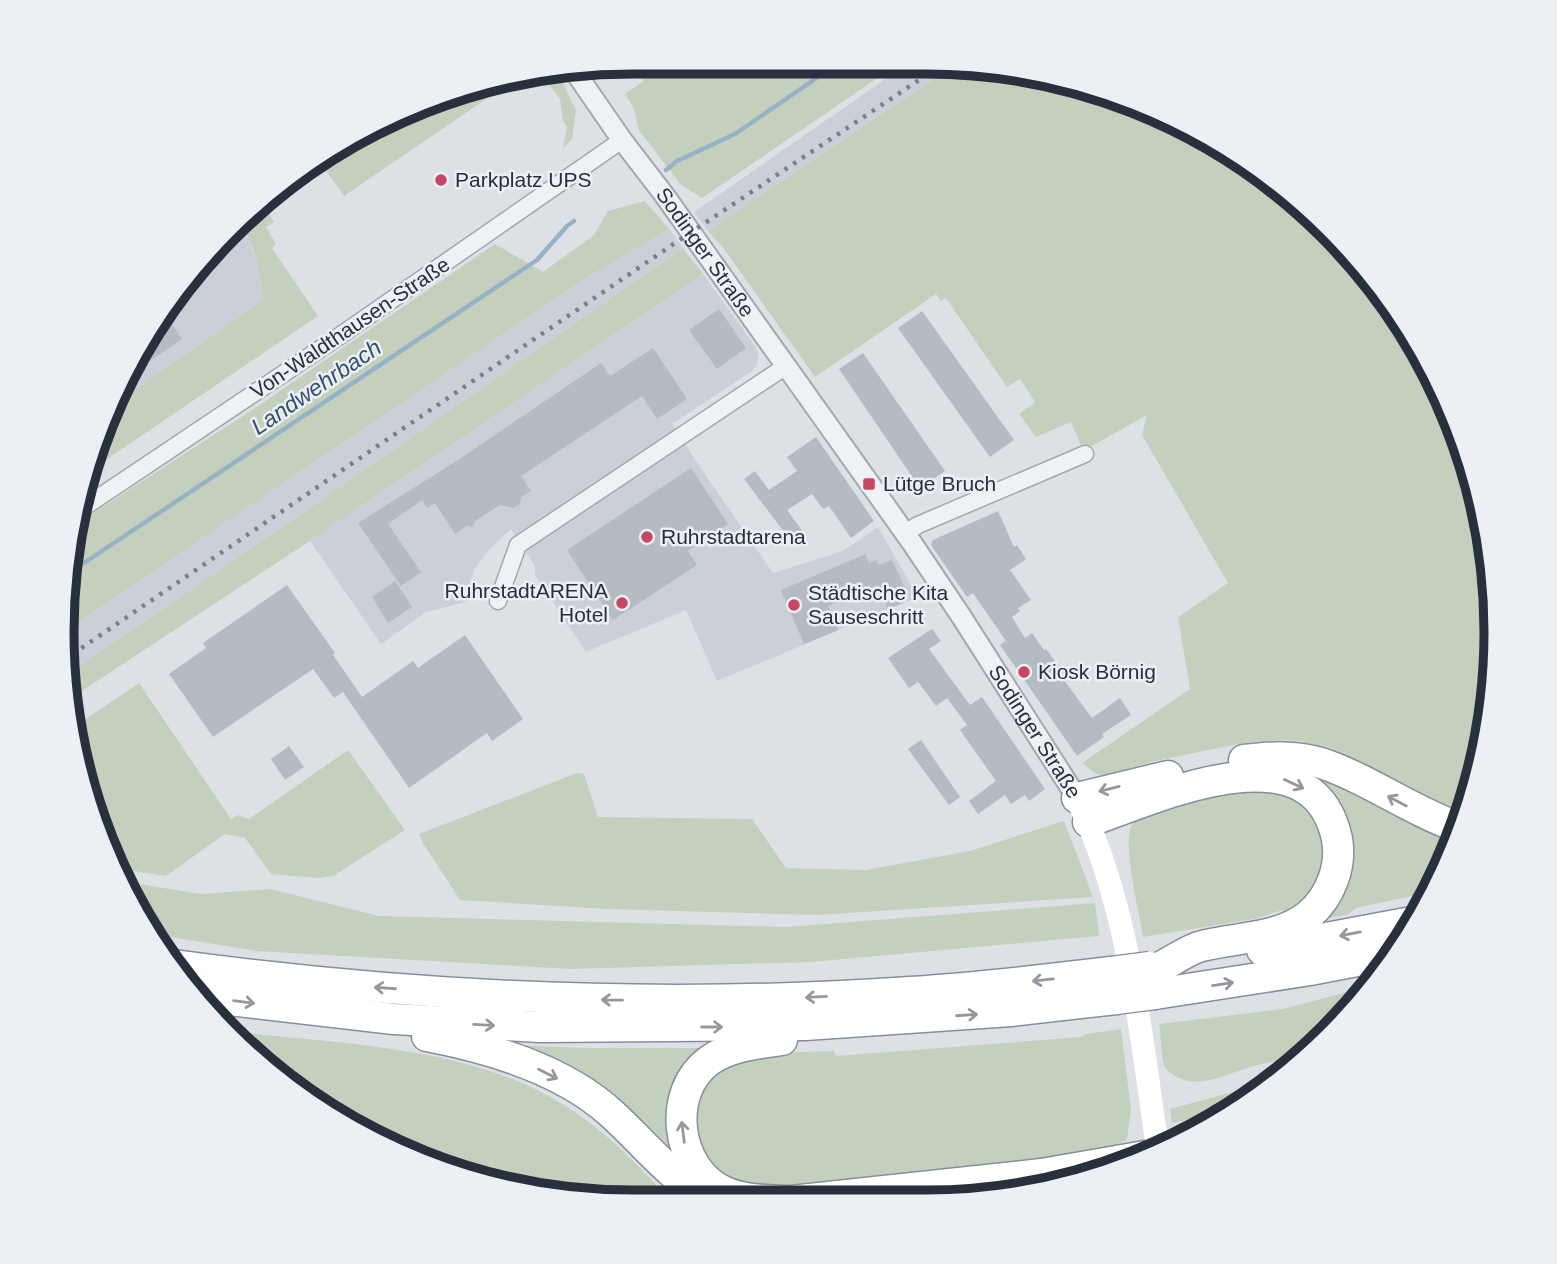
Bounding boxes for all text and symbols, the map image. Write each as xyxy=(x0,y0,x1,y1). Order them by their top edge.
place label: Parkplatz UPS xyxy=(455,168,592,191)
marker: Parkplatz UPS xyxy=(433,172,449,188)
street label: Sodinger Straße xyxy=(652,183,759,321)
street label: Von-Waldthausen-Straße xyxy=(246,252,454,403)
water label: Landwehrbach xyxy=(246,334,386,440)
place label: Lütge Bruch xyxy=(883,472,996,495)
marker: Lütge Bruch xyxy=(861,476,877,492)
place label: Ruhrstadtarena xyxy=(661,525,806,548)
marker: Ruhrstadtarena xyxy=(639,529,655,545)
place label: RuhrstadtARENA Hotel xyxy=(445,579,608,626)
place label: Städtische Kita Sauseschritt xyxy=(808,581,948,628)
marker: RuhrstadtARENA Hotel xyxy=(614,595,630,611)
marker: Städtische Kita Sauseschritt xyxy=(786,597,802,613)
place label: Kiosk Börnig xyxy=(1038,660,1156,683)
street label: Sodinger Straße xyxy=(984,661,1086,802)
marker: Kiosk Börnig xyxy=(1016,664,1032,680)
one-way arrow xyxy=(1283,778,1304,792)
one-way arrow xyxy=(1098,783,1121,796)
one-way arrow xyxy=(1388,793,1408,807)
one-way arrow xyxy=(1339,928,1362,941)
one-way arrow xyxy=(1032,973,1055,986)
one-way arrow xyxy=(1211,977,1234,990)
one-way arrow xyxy=(374,981,397,994)
one-way arrow xyxy=(805,991,828,1004)
one-way arrow xyxy=(601,993,624,1006)
one-way arrow xyxy=(233,995,255,1008)
one-way arrow xyxy=(955,1008,977,1021)
one-way arrow xyxy=(473,1018,496,1031)
one-way arrow xyxy=(700,1020,723,1034)
one-way arrow xyxy=(537,1067,557,1081)
one-way arrow xyxy=(677,1121,690,1144)

